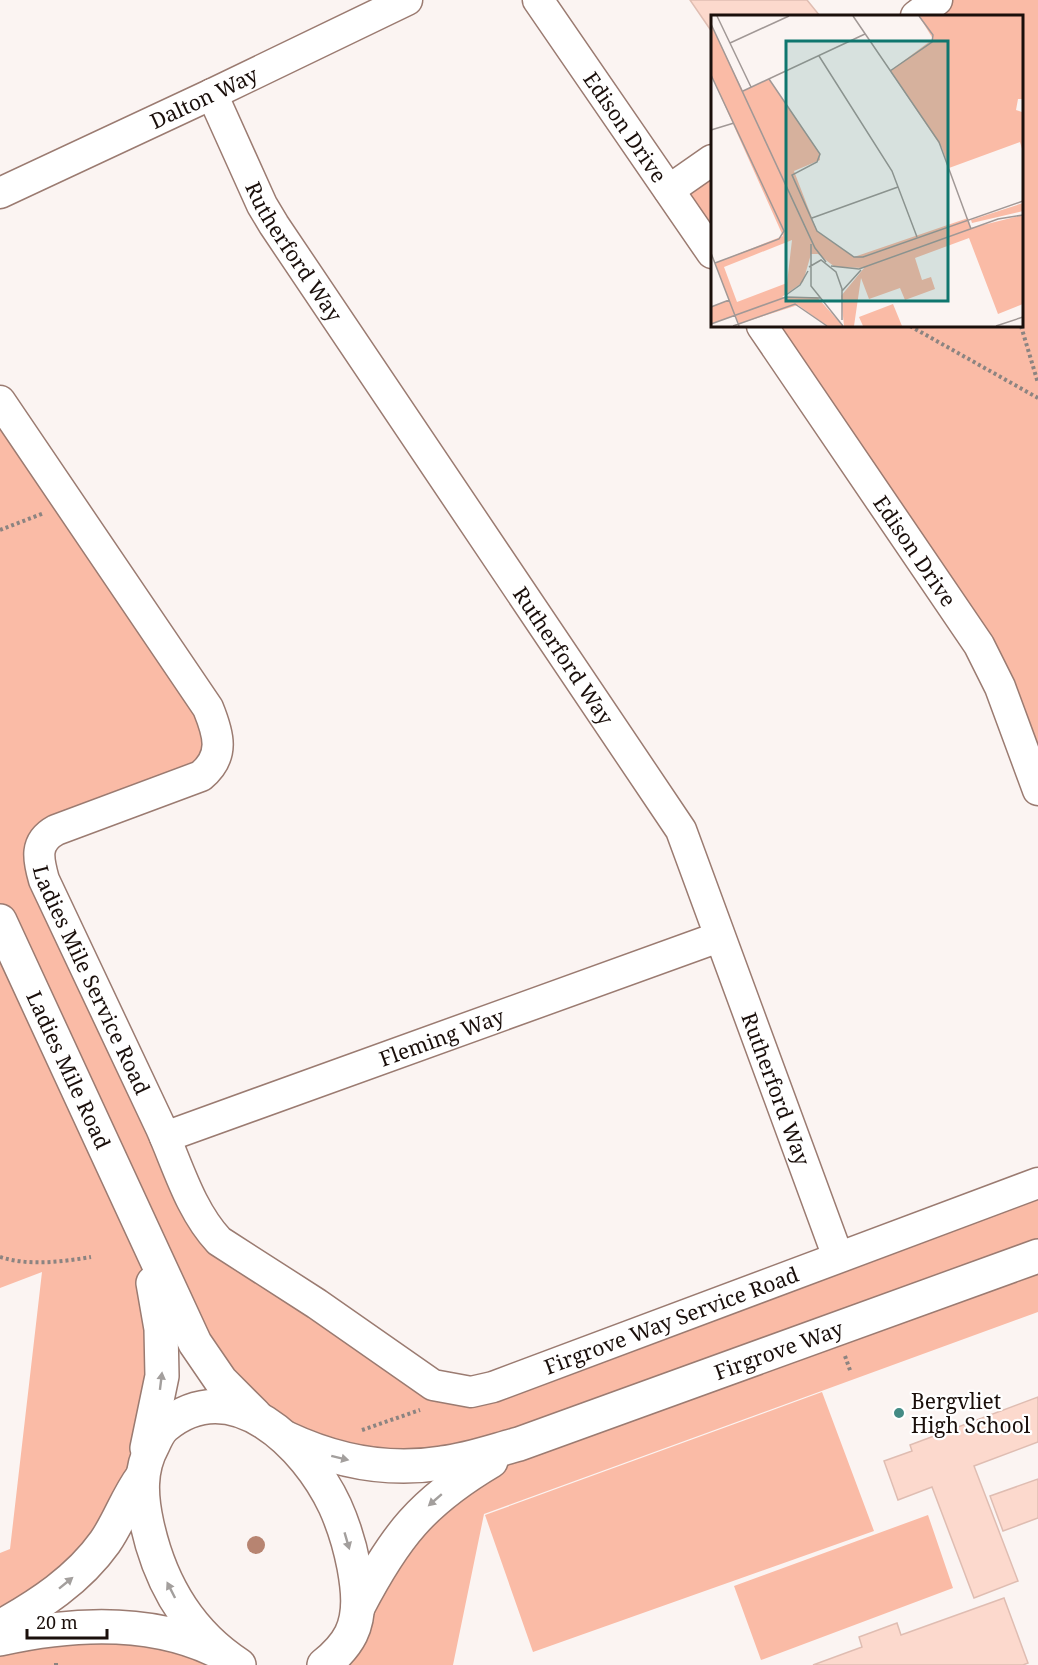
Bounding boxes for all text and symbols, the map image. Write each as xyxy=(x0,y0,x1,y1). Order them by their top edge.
inset map xyxy=(711,15,1023,327)
street label: Dalton Way xyxy=(145,60,262,135)
street label: Edison Drive xyxy=(577,66,673,188)
street label: Rutherford Way xyxy=(239,177,349,327)
street label: Edison Drive xyxy=(867,490,963,612)
street label: Rutherford Way xyxy=(507,581,620,730)
street label: Ladies Mile Service Road xyxy=(27,862,157,1099)
street label: Ladies Mile Road xyxy=(20,986,117,1153)
street label: Fleming Way xyxy=(375,1002,508,1073)
street label: Rutherford Way xyxy=(735,1008,817,1169)
street label: Firgrove Way Service Road xyxy=(541,1260,801,1380)
street label: Firgrove Way xyxy=(710,1315,846,1385)
one-way arrow xyxy=(156,1371,166,1390)
place label: Bergvliet High School xyxy=(911,1387,1031,1439)
marker: Bergvliet High School xyxy=(892,1406,906,1420)
one-way arrow xyxy=(331,1454,349,1464)
one-way arrow xyxy=(428,1493,443,1506)
one-way arrow xyxy=(343,1532,352,1550)
one-way arrow xyxy=(58,1577,74,1590)
one-way arrow xyxy=(166,1581,176,1599)
scale bar xyxy=(27,1602,106,1640)
text: 20 m xyxy=(36,1610,78,1634)

